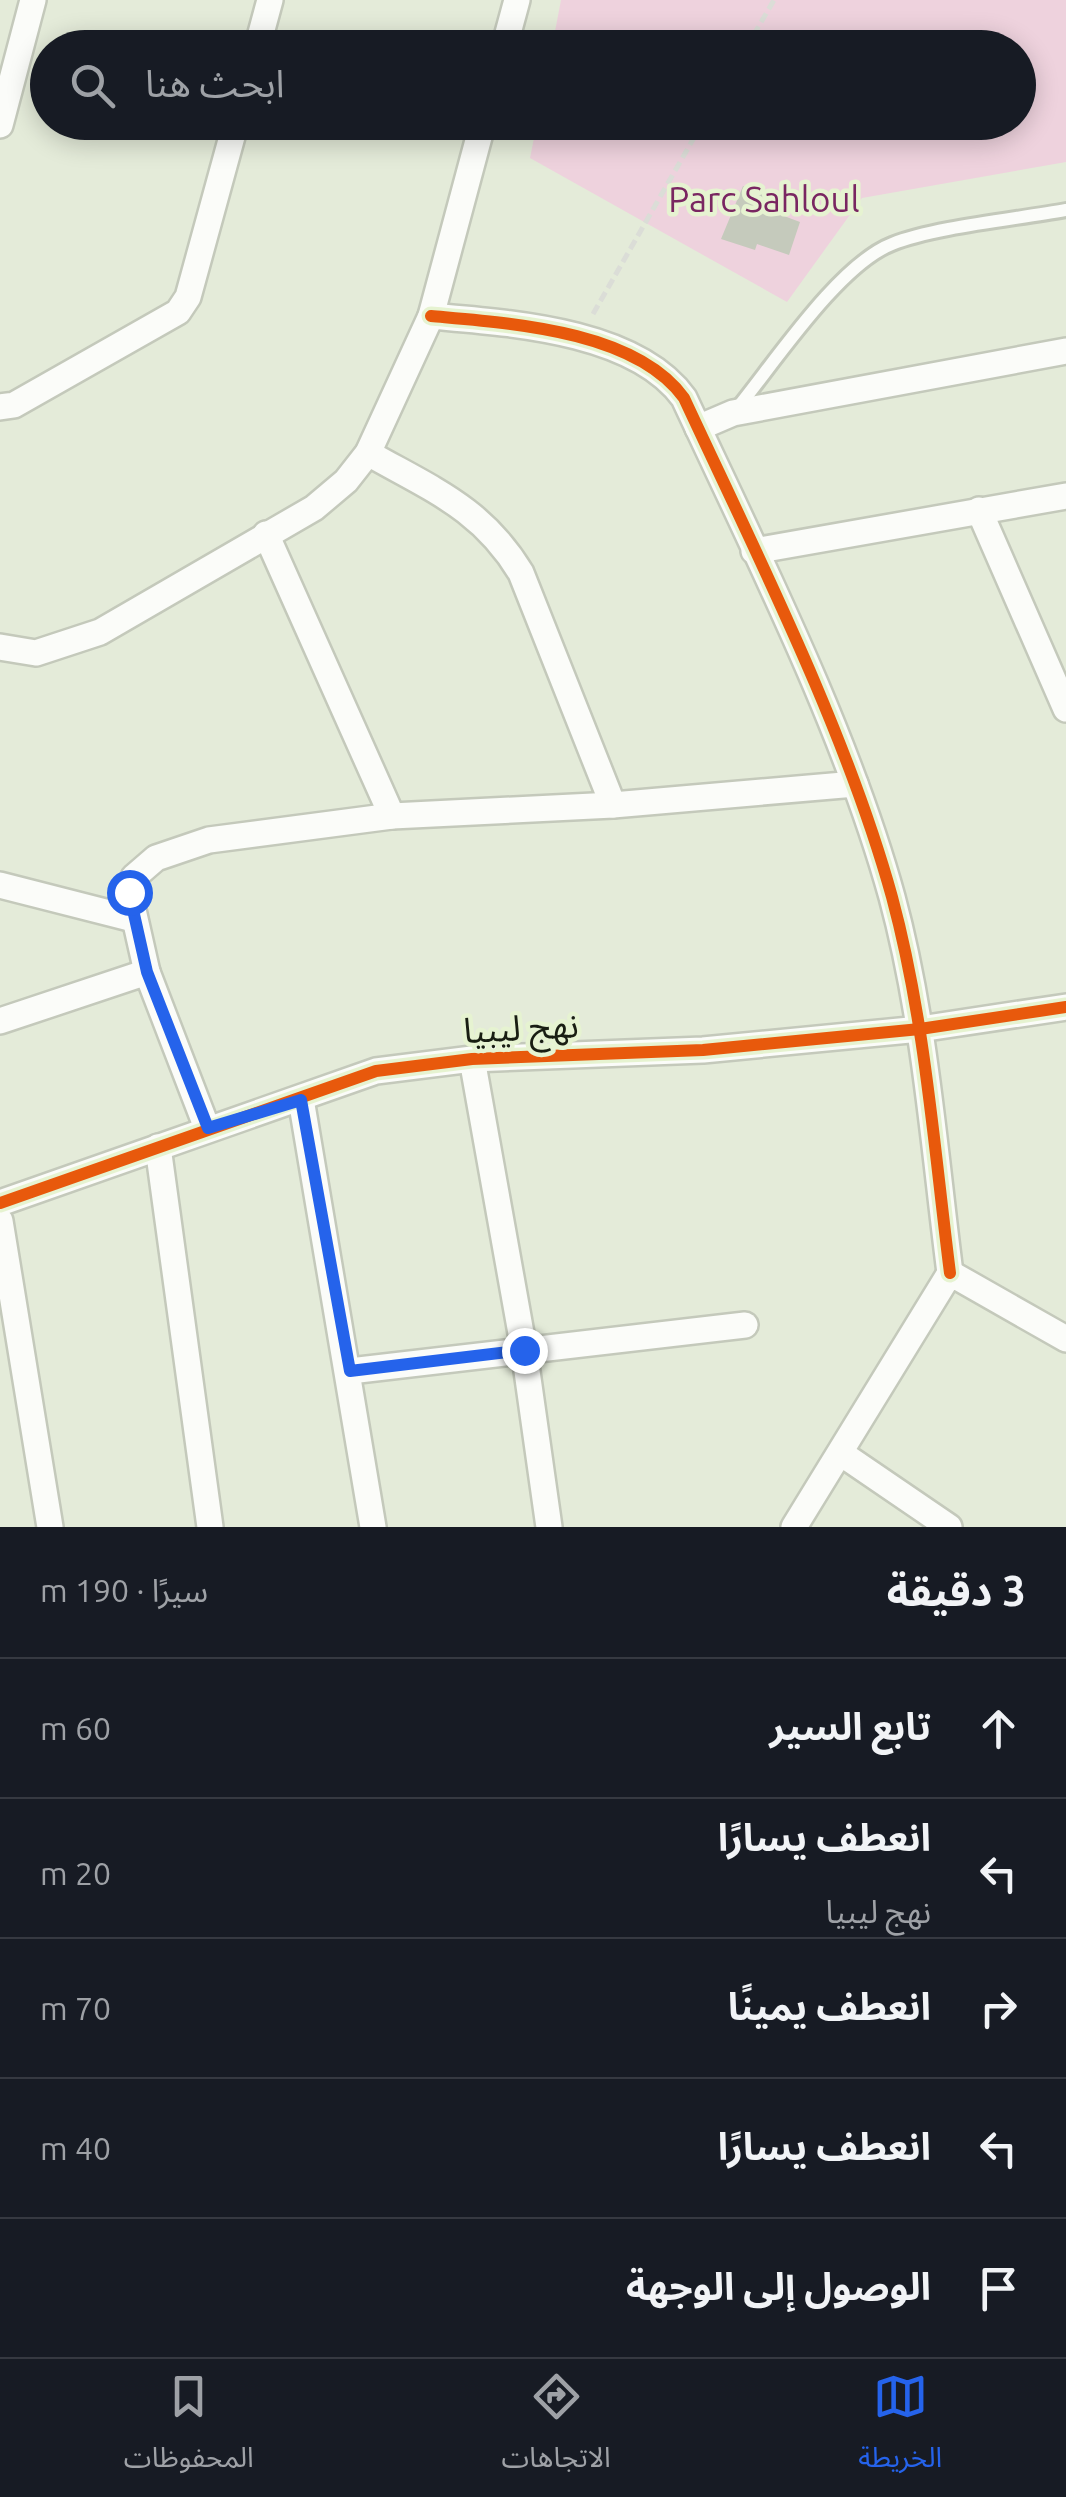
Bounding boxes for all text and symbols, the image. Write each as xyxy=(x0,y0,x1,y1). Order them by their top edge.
search box xyxy=(30,30,1036,140)
icon: search xyxy=(65,58,120,113)
text: ابحث هنا xyxy=(145,62,285,104)
park label: Parc Sahloul xyxy=(668,179,860,219)
route start xyxy=(107,870,153,916)
street label: نهج ليبيا xyxy=(462,1004,580,1057)
route end xyxy=(502,1328,548,1374)
text: 3 دقيقة xyxy=(887,1567,1026,1614)
text: سيرًا · 190 m xyxy=(40,1572,208,1608)
icon: ahead xyxy=(971,1701,1026,1756)
text: تابع السير xyxy=(770,1705,931,1747)
text: 60 m xyxy=(40,1710,111,1746)
text: انعطف يسارًا xyxy=(718,1816,931,1858)
icon: left xyxy=(971,1846,1026,1901)
text: 20 m xyxy=(40,1855,111,1891)
text: نهج ليبيا xyxy=(826,1893,931,1929)
icon: right xyxy=(971,1981,1026,2036)
text: انعطف يمينًا xyxy=(728,1985,931,2027)
text: 70 m xyxy=(40,1990,111,2026)
icon: left xyxy=(971,2121,1026,2176)
text: انعطف يسارًا xyxy=(718,2125,931,2167)
text: 40 m xyxy=(40,2130,111,2166)
icon: arrive xyxy=(971,2261,1026,2316)
text: الوصول إلى الوجهة xyxy=(626,2265,931,2307)
tab: المحفوظات xyxy=(124,2369,254,2488)
tab: الاتجاهات xyxy=(501,2369,611,2488)
tab: الخريطة xyxy=(858,2369,942,2488)

